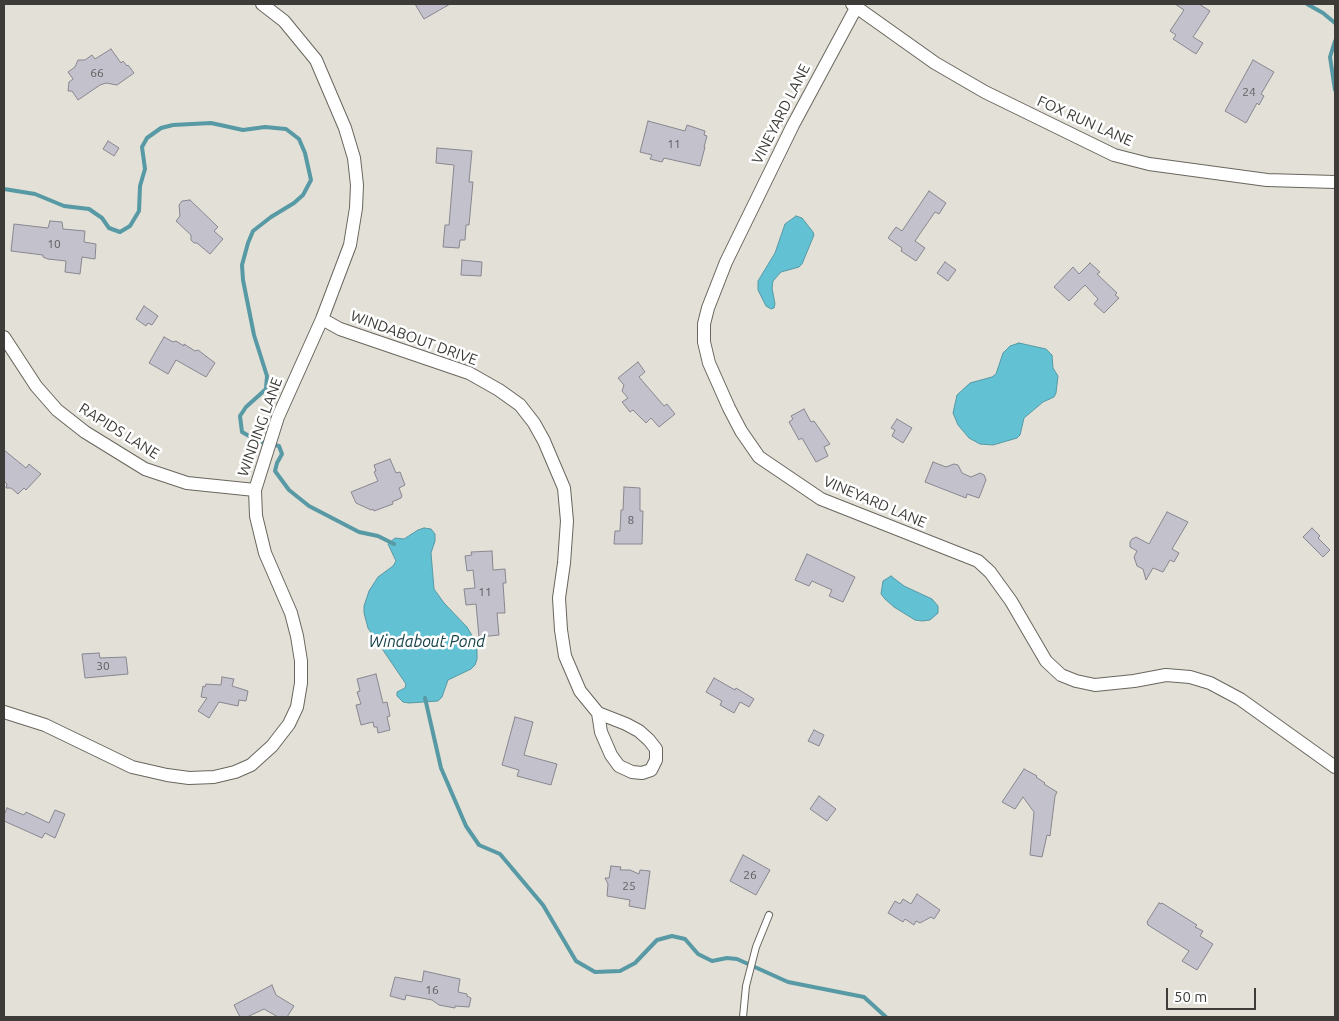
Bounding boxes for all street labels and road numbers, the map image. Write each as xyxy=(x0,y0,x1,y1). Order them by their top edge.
street label: VINEYARD LANE xyxy=(748,61,814,167)
street label: FOX RUN LANE xyxy=(1034,92,1136,150)
street label: WINDABOUT DRIVE xyxy=(348,307,480,369)
street label: WINDING LANE xyxy=(234,375,286,479)
street label: RAPIDS LANE xyxy=(76,399,162,463)
street label: VINEYARD LANE xyxy=(821,472,929,532)

